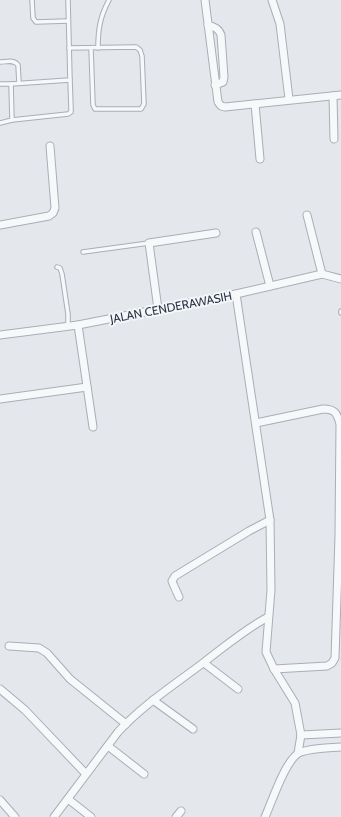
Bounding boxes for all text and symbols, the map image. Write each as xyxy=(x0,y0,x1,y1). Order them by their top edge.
street label: JALAN CENDERAWASIH xyxy=(108,288,233,326)

